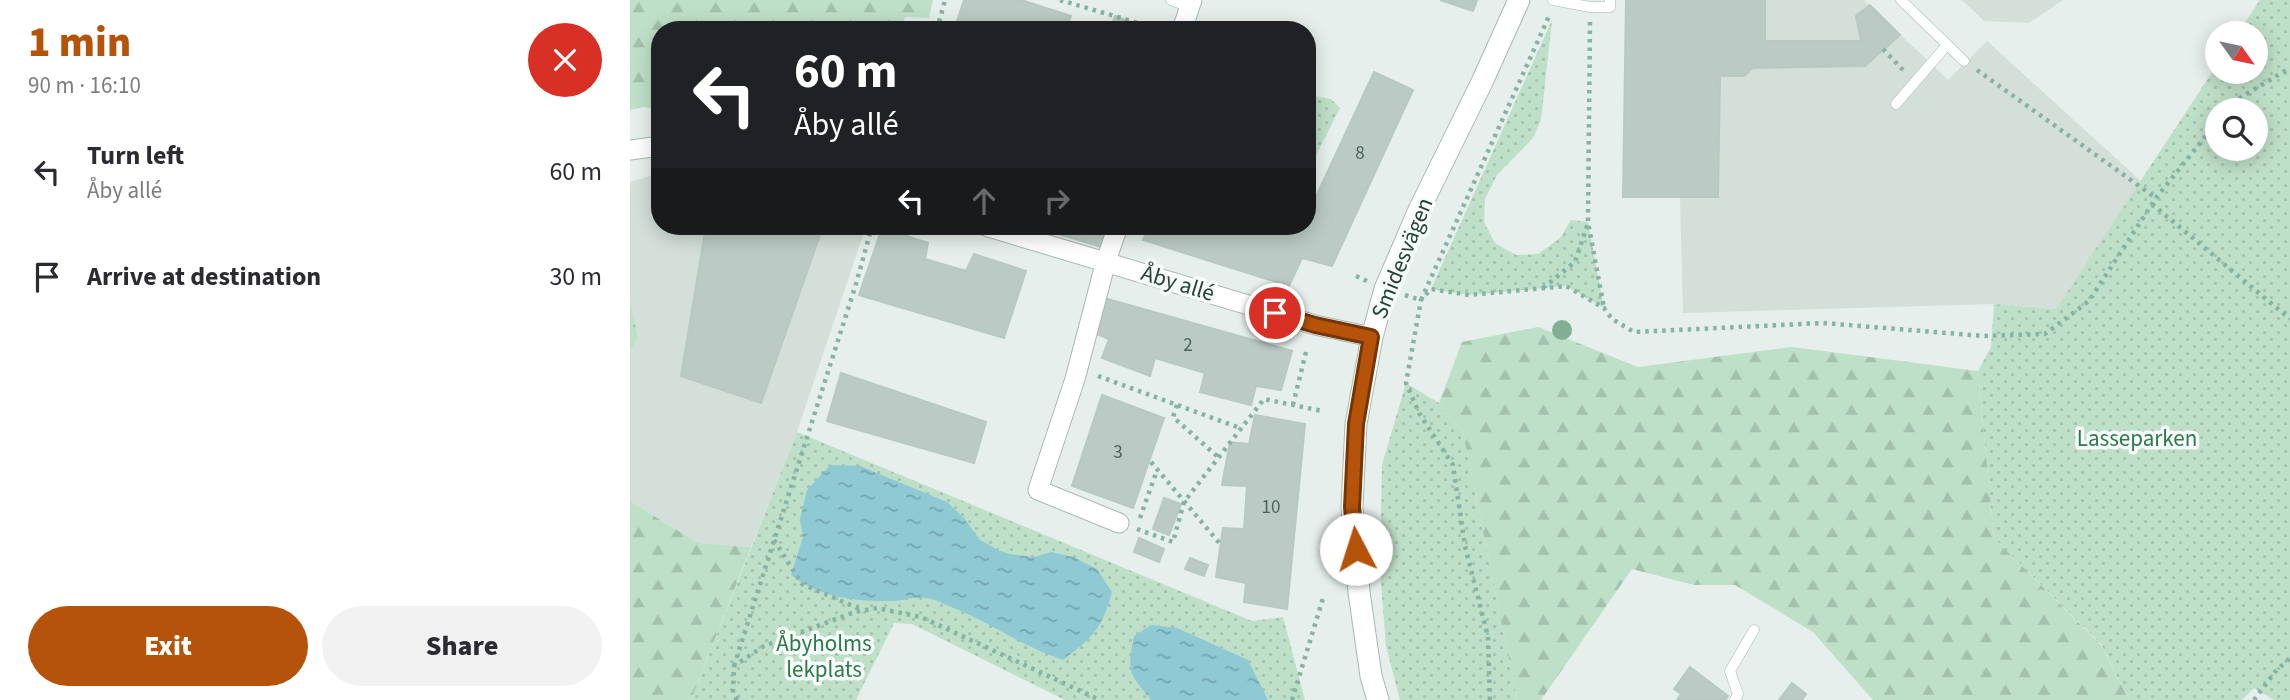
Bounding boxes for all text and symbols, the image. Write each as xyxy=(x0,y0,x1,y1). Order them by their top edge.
text: 1 min xyxy=(28,13,131,73)
north arrow xyxy=(2205,21,2268,84)
map controls xyxy=(2205,21,2268,161)
button: close xyxy=(528,23,602,97)
text: 60 m xyxy=(794,37,898,107)
icon: left xyxy=(679,49,770,140)
text: 90 m · 16:10 xyxy=(28,69,141,102)
button: search xyxy=(2205,98,2268,161)
text: Åby allé xyxy=(794,102,899,148)
text: Turn left xyxy=(87,137,184,174)
house number: 8 xyxy=(1355,140,1365,167)
icon: left xyxy=(28,153,66,191)
text: 60 m xyxy=(549,153,602,190)
text: Åby allé xyxy=(87,174,162,207)
icon: left xyxy=(892,182,930,220)
icon: ahead xyxy=(965,182,1003,220)
icon: right xyxy=(1038,182,1076,220)
street label: Smidesvägen xyxy=(1363,192,1441,324)
street label: Åby allé xyxy=(1137,256,1219,310)
icon: arrive xyxy=(28,258,66,296)
text: Arrive at destination xyxy=(87,258,321,295)
text: 30 m xyxy=(549,258,602,295)
pin xyxy=(1245,283,1305,343)
icon: arrive xyxy=(1256,294,1294,332)
house number: 2 xyxy=(1183,332,1193,359)
park label: Lasseparken xyxy=(2077,422,2197,455)
house number: 3 xyxy=(1113,439,1123,466)
house number: 10 xyxy=(1262,494,1280,521)
position arrow xyxy=(1319,512,1393,586)
button: Exit xyxy=(28,606,308,686)
button: Share xyxy=(322,606,602,686)
park label: Åbyholms lekplats xyxy=(776,627,872,686)

